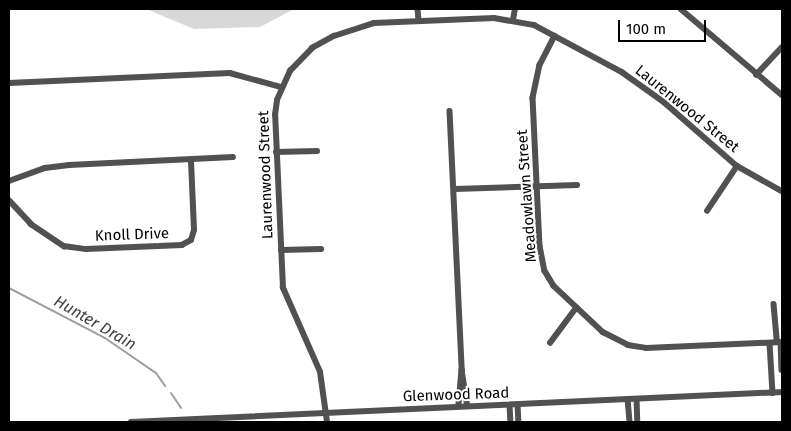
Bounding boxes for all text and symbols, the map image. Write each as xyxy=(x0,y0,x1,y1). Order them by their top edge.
scale bar xyxy=(621,10,708,42)
text: 100 m xyxy=(626,20,666,38)
street label: Laurenwood Street xyxy=(631,62,743,156)
street label: Laurenwood Street xyxy=(255,111,277,239)
street label: Meadowlawn Street xyxy=(513,129,541,263)
street label: Knoll Drive xyxy=(95,225,169,245)
water label: Hunter Drain xyxy=(50,292,140,354)
street label: Glenwood Road xyxy=(402,384,510,406)

